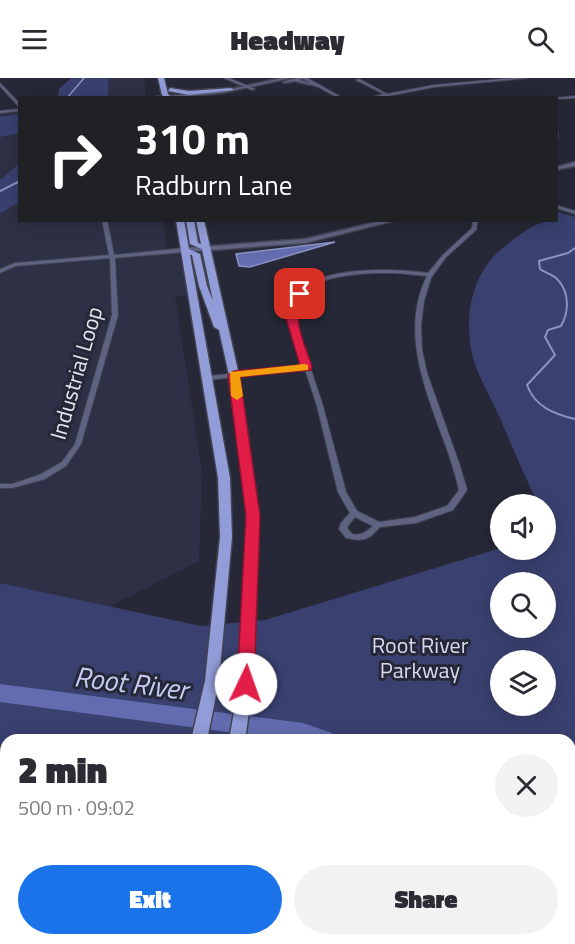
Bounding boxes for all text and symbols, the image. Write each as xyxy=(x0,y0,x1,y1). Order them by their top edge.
text: Headway xyxy=(231,19,344,60)
icon: menu xyxy=(18,23,51,56)
icon: search xyxy=(524,23,557,56)
text: 310 m xyxy=(135,106,250,170)
icon: right xyxy=(36,120,114,198)
text: Radburn Lane xyxy=(135,164,292,205)
pin xyxy=(274,268,325,319)
icon: arrive xyxy=(283,277,316,310)
street label: Industrial Loop xyxy=(41,302,111,444)
map controls xyxy=(490,494,556,716)
button: sound xyxy=(490,494,556,560)
button: search xyxy=(490,572,556,638)
park label: Root River Parkway xyxy=(372,628,469,687)
button: layers xyxy=(490,650,556,716)
position arrow xyxy=(214,652,278,716)
water label: Root River xyxy=(72,654,193,711)
text: 2 min xyxy=(18,742,107,797)
button: close xyxy=(495,754,558,817)
text: 500 m · 09:02 xyxy=(18,792,135,823)
button: Exit xyxy=(18,865,282,934)
button: Share xyxy=(294,865,558,934)

